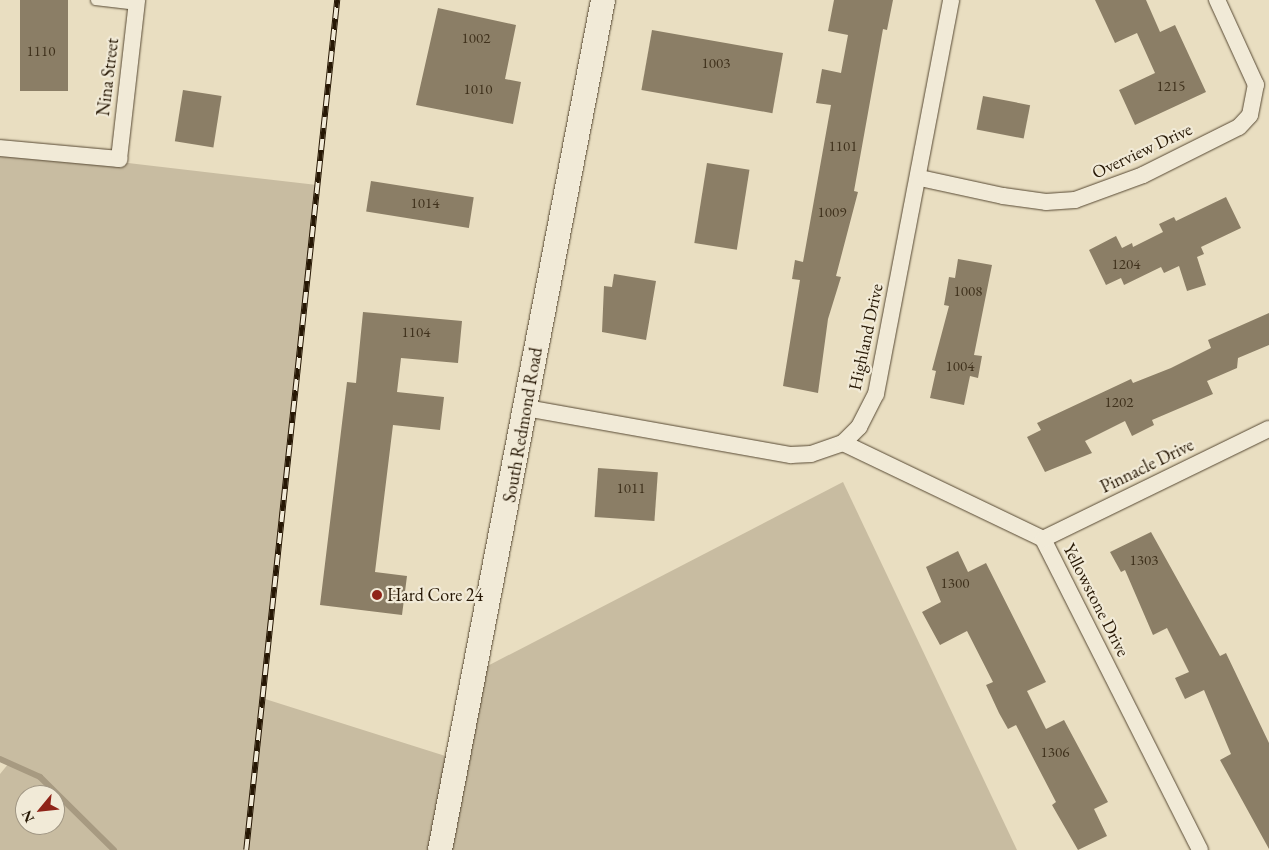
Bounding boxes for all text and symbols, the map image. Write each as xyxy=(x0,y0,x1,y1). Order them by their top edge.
house number: 1002 xyxy=(462,29,490,47)
street label: Nina Street xyxy=(92,37,124,117)
house number: 1110 xyxy=(27,42,55,60)
house number: 1003 xyxy=(702,54,730,72)
house number: 1215 xyxy=(1157,77,1185,95)
house number: 1010 xyxy=(464,80,492,98)
street label: Overview Drive xyxy=(1089,118,1195,184)
house number: 1101 xyxy=(829,137,857,155)
house number: 1014 xyxy=(411,194,439,212)
house number: 1009 xyxy=(818,203,846,221)
house number: 1204 xyxy=(1112,255,1140,273)
street label: Highland Drive xyxy=(844,282,888,392)
house number: 1008 xyxy=(954,282,982,300)
house number: 1104 xyxy=(402,323,430,341)
street label: South Redmond Road xyxy=(499,346,547,504)
house number: 1004 xyxy=(946,357,974,375)
house number: 1202 xyxy=(1105,393,1133,411)
street label: Pinnacle Drive xyxy=(1097,434,1197,498)
house number: 1011 xyxy=(617,479,645,497)
street label: Yellowstone Drive xyxy=(1058,540,1134,660)
house number: 1303 xyxy=(1130,551,1158,569)
house number: 1300 xyxy=(941,574,969,592)
place label: Hard Core 24 xyxy=(387,584,483,606)
marker: Hard Core 24 xyxy=(371,589,383,601)
house number: 1306 xyxy=(1041,743,1069,761)
north arrow xyxy=(15,785,65,835)
text: N xyxy=(17,807,38,826)

